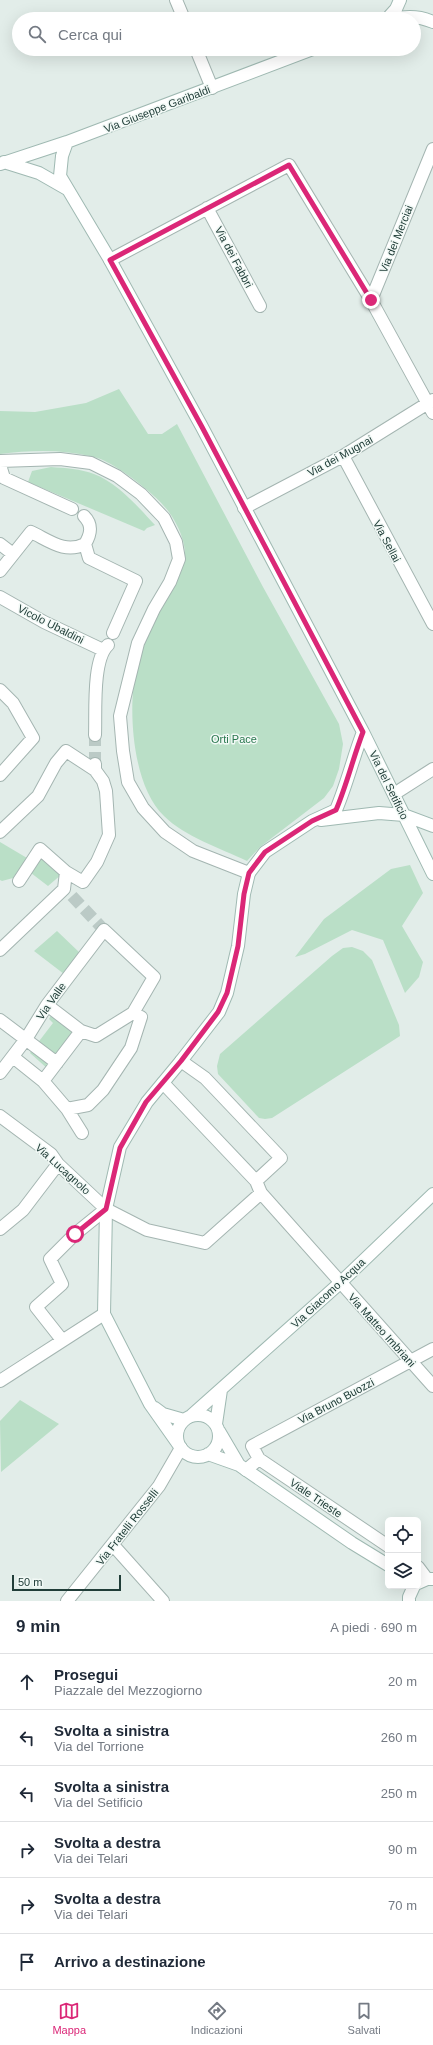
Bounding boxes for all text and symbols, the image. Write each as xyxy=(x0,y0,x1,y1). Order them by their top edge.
search box xyxy=(12,12,421,56)
icon: search xyxy=(26,23,48,45)
text: Cerca qui xyxy=(58,26,122,43)
street label: Via Giuseppe Garibaldi xyxy=(102,83,212,135)
street label: Via dei Merciai xyxy=(377,203,415,275)
street label: Via dei Fabbri xyxy=(213,224,255,290)
route end xyxy=(362,291,380,309)
street label: Via dei Mugnai xyxy=(305,433,375,479)
street label: Via Sellai xyxy=(371,518,403,564)
street label: Vicolo Ubaldini xyxy=(16,602,86,646)
park label: Orti Pace xyxy=(211,733,257,745)
street label: Via del Setificio xyxy=(367,749,411,821)
street label: Via Valle xyxy=(34,980,68,1022)
street label: Via Lucagnolo xyxy=(33,1141,93,1197)
route start xyxy=(66,1225,84,1243)
street label: Via Giacomo Acqua xyxy=(289,1255,368,1330)
street label: Via Matteo Imbriani xyxy=(346,1291,418,1369)
street label: Via Bruno Buozzi xyxy=(296,1376,376,1426)
street label: Viale Trieste xyxy=(288,1476,344,1520)
street label: Via Fratelli Rosselli xyxy=(94,1487,160,1567)
map controls xyxy=(385,1517,421,1589)
button: locate xyxy=(385,1517,421,1553)
button: layers xyxy=(385,1553,421,1589)
scale bar xyxy=(12,1573,121,1592)
text: 50 m xyxy=(18,1576,42,1588)
text: 9 min xyxy=(16,1617,60,1636)
text: A piedi · 690 m xyxy=(330,1620,417,1635)
text: Prosegui xyxy=(54,1666,118,1683)
icon: ahead xyxy=(16,1671,38,1693)
text: 20 m xyxy=(388,1674,417,1689)
text: Piazzale del Mezzogiorno xyxy=(54,1683,202,1698)
text: Svolta a sinistra xyxy=(54,1722,169,1739)
icon: left xyxy=(16,1727,38,1749)
text: 260 m xyxy=(381,1730,417,1745)
text: Via del Torrione xyxy=(54,1739,144,1754)
text: Svolta a sinistra xyxy=(54,1778,169,1795)
icon: left xyxy=(16,1783,38,1805)
text: 250 m xyxy=(381,1786,417,1801)
text: Via del Setificio xyxy=(54,1795,143,1810)
text: Svolta a destra xyxy=(54,1834,161,1851)
icon: right xyxy=(16,1839,38,1861)
text: 90 m xyxy=(388,1842,417,1857)
text: Via dei Telari xyxy=(54,1851,128,1866)
text: Svolta a destra xyxy=(54,1890,161,1907)
icon: right xyxy=(16,1895,38,1917)
text: 70 m xyxy=(388,1898,417,1913)
text: Via dei Telari xyxy=(54,1907,128,1922)
icon: arrive xyxy=(16,1951,38,1973)
text: Arrivo a destinazione xyxy=(54,1953,206,1970)
tab: Mappa xyxy=(52,2000,86,2036)
tab: Indicazioni xyxy=(191,2000,243,2036)
tab: Salvati xyxy=(348,2000,381,2036)

